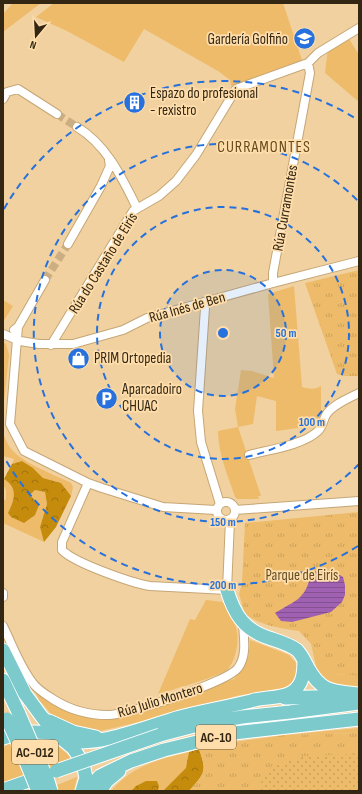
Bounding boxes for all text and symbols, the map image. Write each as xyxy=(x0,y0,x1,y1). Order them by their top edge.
north arrow xyxy=(16,16,56,56)
school or university icon: Gardería Golfiño xyxy=(291,26,317,52)
place label: Gardería Golfiño xyxy=(207,30,288,49)
text: N xyxy=(28,38,38,52)
place label: Espazo do profesional - rexistro xyxy=(150,84,258,120)
building icon: Espazo do profesional - rexistro xyxy=(122,89,148,115)
district label: CURRAMONTES xyxy=(217,138,311,157)
street label: Rúa Curramontes xyxy=(269,163,302,253)
street label: Rúa do Castaño de Eirís xyxy=(65,209,142,317)
street label: Rúa Inés de Ben xyxy=(147,288,227,327)
centre of rings xyxy=(216,326,230,340)
text: 50 m xyxy=(276,326,296,341)
shop icon: PRIM Ortopedia xyxy=(65,345,91,371)
place label: PRIM Ortopedia xyxy=(94,349,171,368)
place label: Aparcadoiro CHUAC xyxy=(121,380,182,416)
parking icon: Aparcadoiro CHUAC xyxy=(93,385,119,411)
text: 100 m xyxy=(299,415,325,430)
text: 150 m xyxy=(210,515,236,530)
park label: Parque de Eirís xyxy=(265,566,339,585)
text: 200 m xyxy=(210,578,236,593)
street label: Rúa Julio Montero xyxy=(115,679,205,722)
road number: AC-10 xyxy=(196,725,236,749)
road number: AC-012 xyxy=(12,740,58,764)

